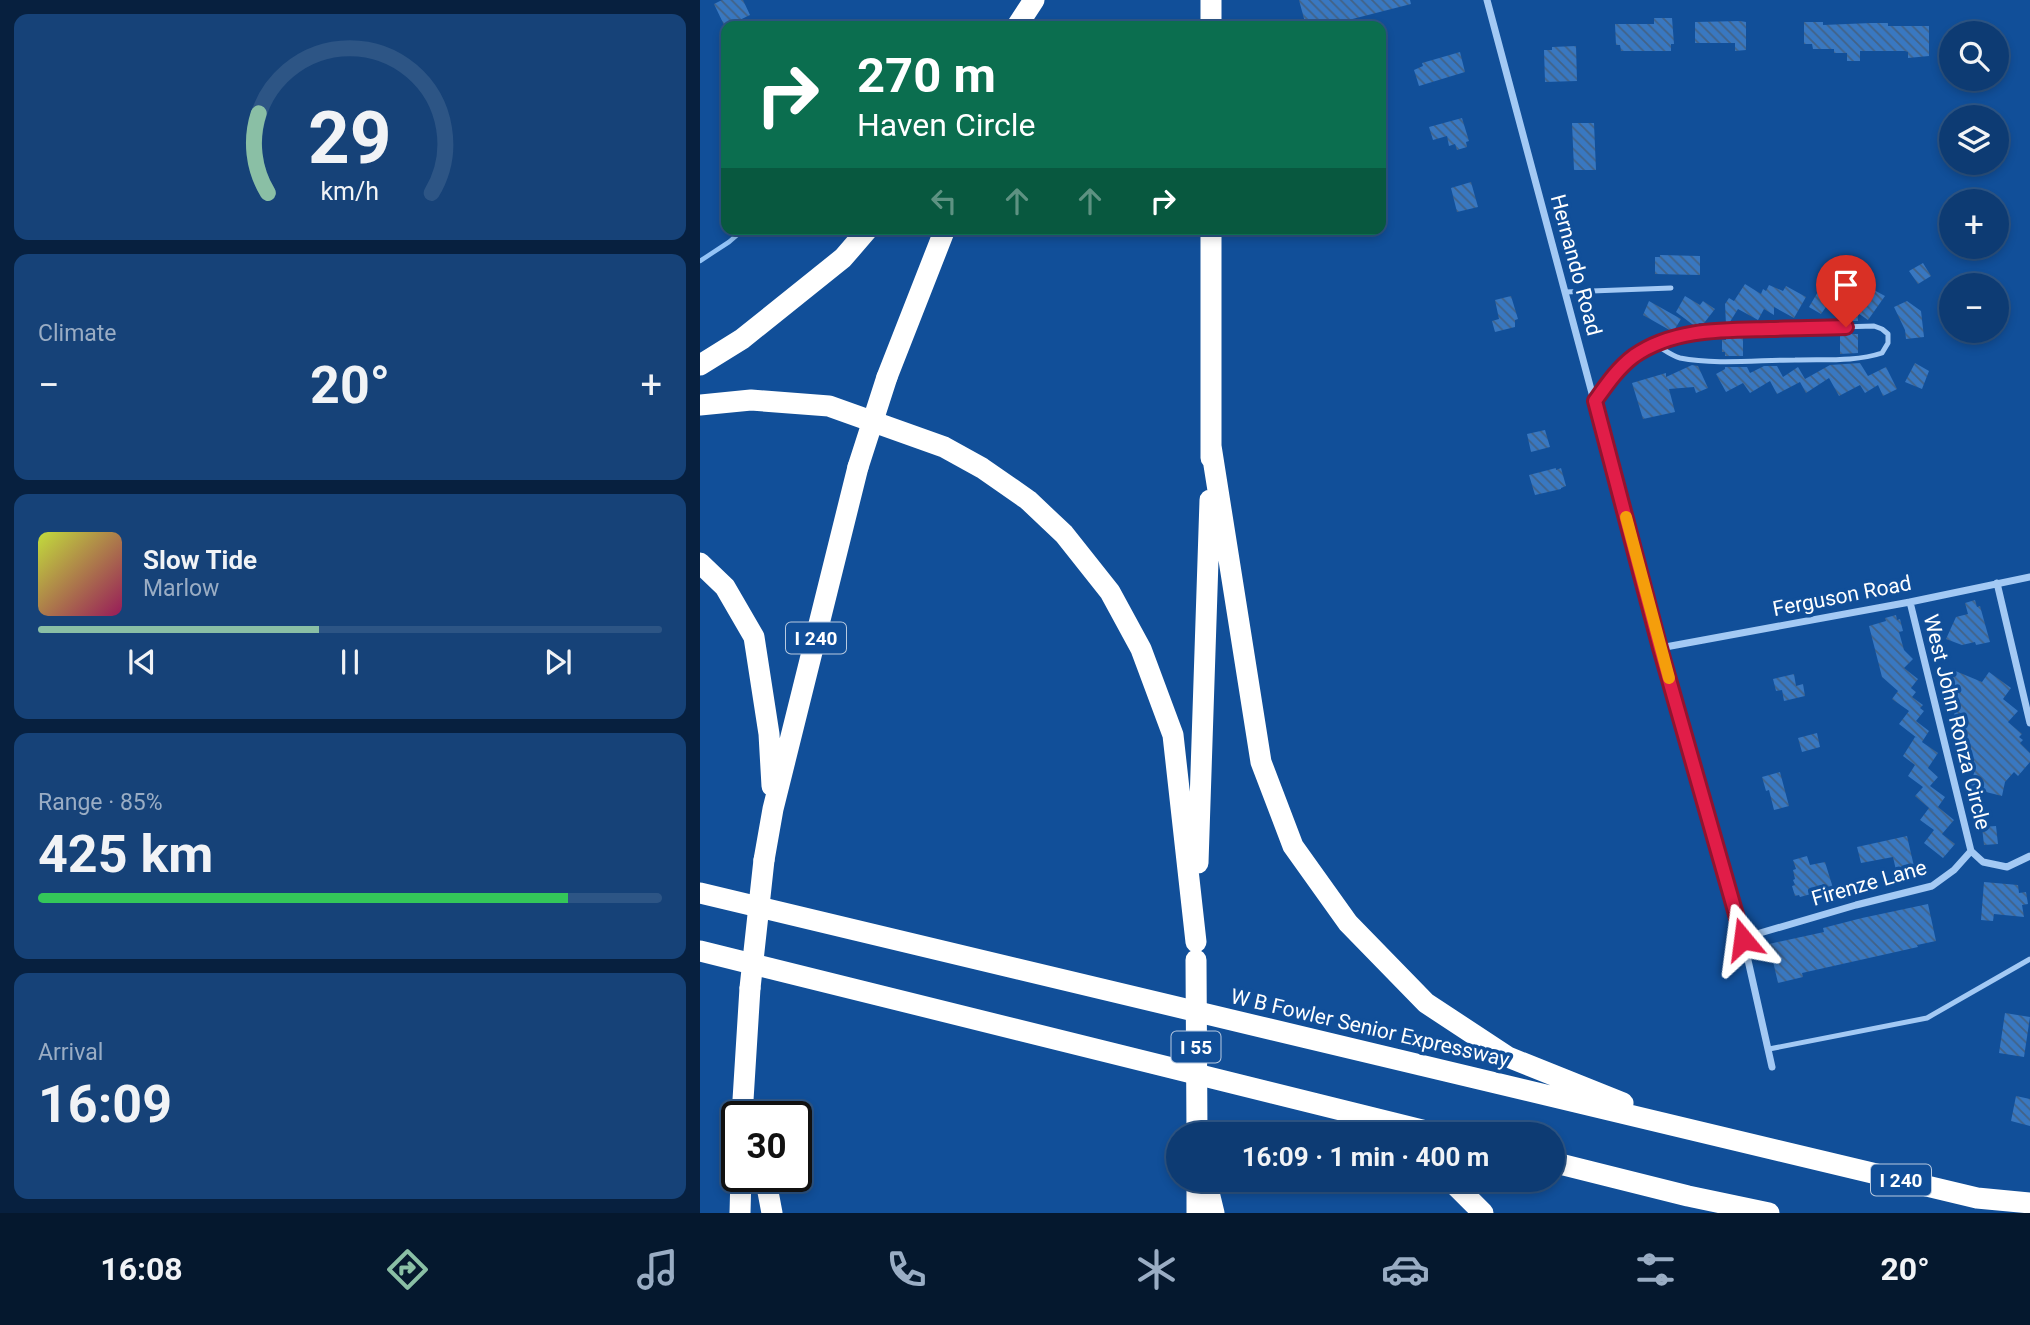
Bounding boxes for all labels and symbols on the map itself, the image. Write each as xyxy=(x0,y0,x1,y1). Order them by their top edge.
street label: Hernando Road xyxy=(1546,192,1606,338)
pin xyxy=(1816,255,1876,327)
street label: Ferguson Road xyxy=(1771,571,1913,621)
street label: West John Ronza Circle xyxy=(1919,612,1995,832)
road number: I 240 xyxy=(786,622,846,653)
street label: Firenze Lane xyxy=(1809,855,1929,911)
position arrow xyxy=(1706,902,1780,976)
street label: W B Fowler Senior Expressway xyxy=(1228,984,1512,1072)
road number: I 55 xyxy=(1172,1032,1220,1063)
speed limit sign: 30 xyxy=(721,1101,812,1192)
road number: I 240 xyxy=(1871,1164,1931,1196)

